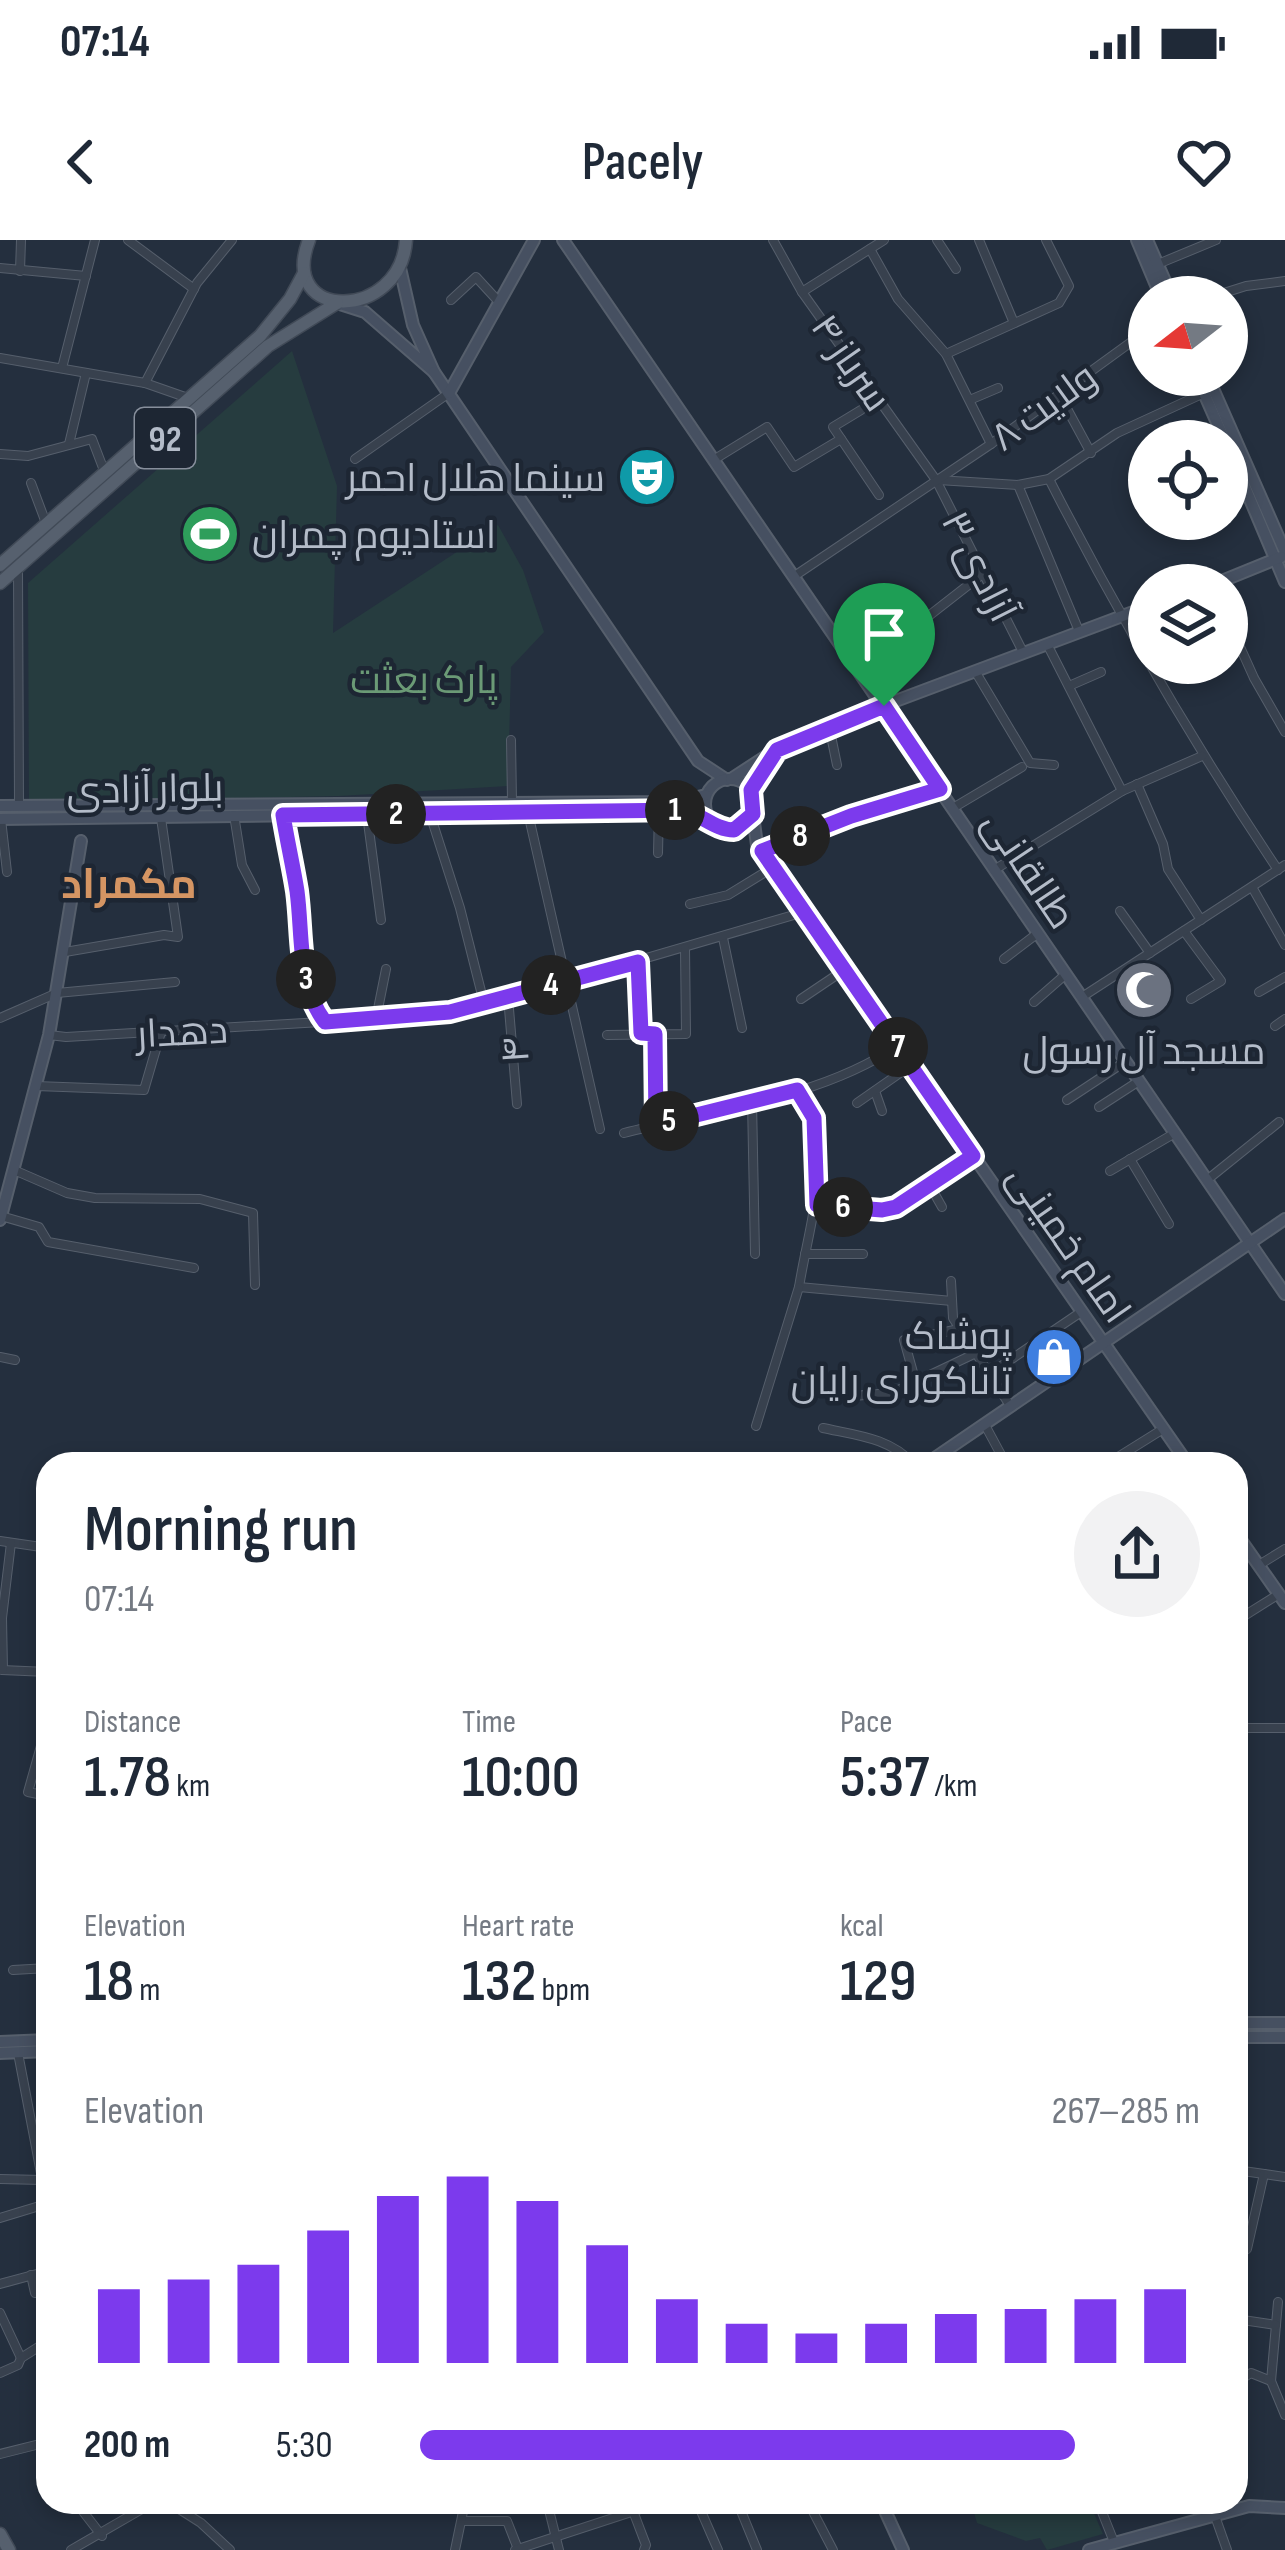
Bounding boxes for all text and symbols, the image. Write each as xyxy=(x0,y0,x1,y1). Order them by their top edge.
text: 07:14 xyxy=(60,15,150,70)
icon: back xyxy=(48,129,114,195)
icon: heart xyxy=(1171,129,1237,195)
text: Pacely xyxy=(582,130,703,195)
north arrow xyxy=(1128,276,1248,396)
map controls xyxy=(1128,276,1248,684)
street label: سرباز ۴ xyxy=(800,306,900,421)
street label: ولایت ۸ xyxy=(982,354,1107,462)
road number: 92 xyxy=(135,408,195,468)
button: locate xyxy=(1128,420,1248,540)
theatre icon: سینما هلال احمر xyxy=(616,446,678,508)
place label: سینما هلال احمر xyxy=(344,456,605,503)
sports icon: استادیوم چمران xyxy=(179,503,241,565)
street label: آزادی ۳ xyxy=(930,504,1025,630)
place label: استادیوم چمران xyxy=(252,513,496,561)
button: layers xyxy=(1128,564,1248,684)
pin xyxy=(833,583,935,706)
icon: arrive xyxy=(851,601,917,667)
park label: پارک بعثت xyxy=(350,658,498,705)
street label: بلوار آزادی xyxy=(66,766,224,815)
pin: 1 xyxy=(645,780,705,840)
pin: 2 xyxy=(366,784,426,844)
text: 1 xyxy=(669,790,681,830)
text: 2 xyxy=(389,794,403,834)
street label: طالقانی xyxy=(971,802,1084,938)
pin: 8 xyxy=(770,806,830,866)
text: 8 xyxy=(792,816,808,856)
district label: مکمراد xyxy=(61,860,197,911)
pin: 3 xyxy=(276,949,336,1009)
pin: 4 xyxy=(521,955,581,1015)
text: 3 xyxy=(299,959,313,999)
mosque icon: مسجد آل رسول xyxy=(1113,959,1175,1021)
text: 4 xyxy=(543,965,559,1005)
street label: دهدار xyxy=(133,1008,229,1059)
pin: 7 xyxy=(868,1017,928,1077)
text: 7 xyxy=(891,1027,905,1067)
place label: مسجد آل رسول xyxy=(1023,1029,1265,1076)
street label: ۴ xyxy=(492,1035,541,1064)
pin: 5 xyxy=(639,1091,699,1151)
text: 5 xyxy=(662,1101,676,1141)
street label: امام خمینی xyxy=(995,1156,1140,1333)
pin: 6 xyxy=(813,1177,873,1237)
text: 6 xyxy=(835,1187,851,1227)
place label: پوشاک تاناکورای رایان xyxy=(791,1314,1012,1406)
shop icon: پوشاک تاناکورای رایان xyxy=(1023,1326,1085,1388)
text: Morning run xyxy=(84,1491,358,1570)
button: share xyxy=(1074,1491,1200,1617)
text: 07:14 xyxy=(84,1576,154,1623)
text: Distance xyxy=(84,1702,181,1742)
text: Time xyxy=(462,1702,516,1742)
text: Pace xyxy=(840,1702,893,1742)
text: 1.78 xyxy=(84,1742,171,1814)
text: 10:00 xyxy=(462,1742,580,1814)
text: 5:37 xyxy=(840,1742,929,1814)
text: km xyxy=(171,1766,210,1806)
text: /km xyxy=(929,1766,978,1806)
text: Elevation xyxy=(84,1906,186,1946)
text: Heart rate xyxy=(462,1906,575,1946)
text: kcal xyxy=(840,1906,884,1946)
text: 18 xyxy=(84,1946,134,2018)
text: 132 xyxy=(462,1946,536,2018)
text: 129 xyxy=(840,1946,916,2018)
text: m xyxy=(134,1970,160,2010)
text: bpm xyxy=(536,1970,590,2010)
text: Elevation xyxy=(84,2088,204,2135)
text: 267–285 m xyxy=(1051,2088,1200,2135)
text: 200 m xyxy=(84,2422,170,2469)
text: 5:30 xyxy=(276,2422,333,2469)

